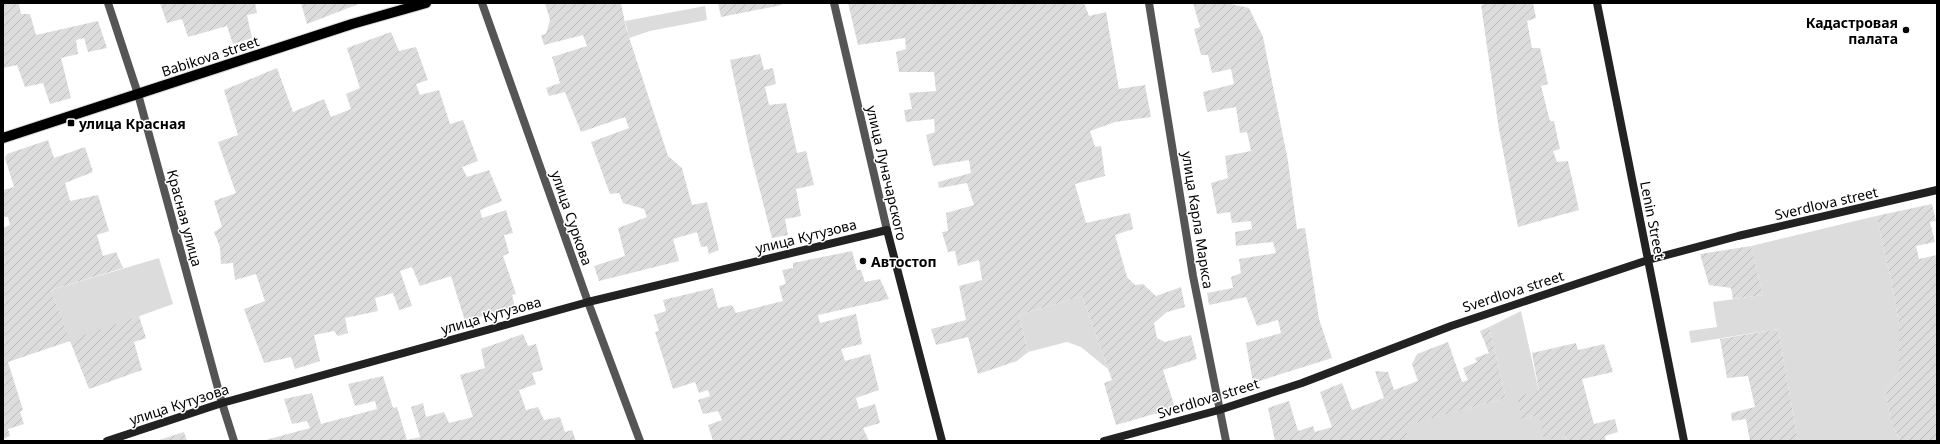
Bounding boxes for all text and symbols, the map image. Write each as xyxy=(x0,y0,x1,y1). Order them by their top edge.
place label: Кадастровая палата xyxy=(1806,13,1898,48)
marker: Кадастровая палата xyxy=(1901,25,1911,35)
street label: Babikova street xyxy=(159,31,261,81)
street label: улица Луначарского xyxy=(862,104,912,242)
place label: улица Красная xyxy=(78,114,186,133)
marker: улица Красная xyxy=(66,118,76,128)
street label: улица Карла Маркса xyxy=(1178,150,1218,290)
street label: Красная улица xyxy=(163,167,207,269)
street label: улица Суркова xyxy=(547,168,597,268)
street label: Lenin Street xyxy=(1636,179,1670,261)
street label: Sverdlova street xyxy=(1773,182,1879,224)
street label: улица Кутузова xyxy=(753,214,859,258)
place label: Автостоп xyxy=(871,252,937,271)
marker: Автостоп xyxy=(858,256,868,266)
street label: Sverdlova street xyxy=(1460,266,1566,316)
street label: улица Кутузова xyxy=(439,292,543,338)
street label: Sverdlova street xyxy=(1155,374,1261,422)
street label: улица Кутузова xyxy=(127,379,231,429)

